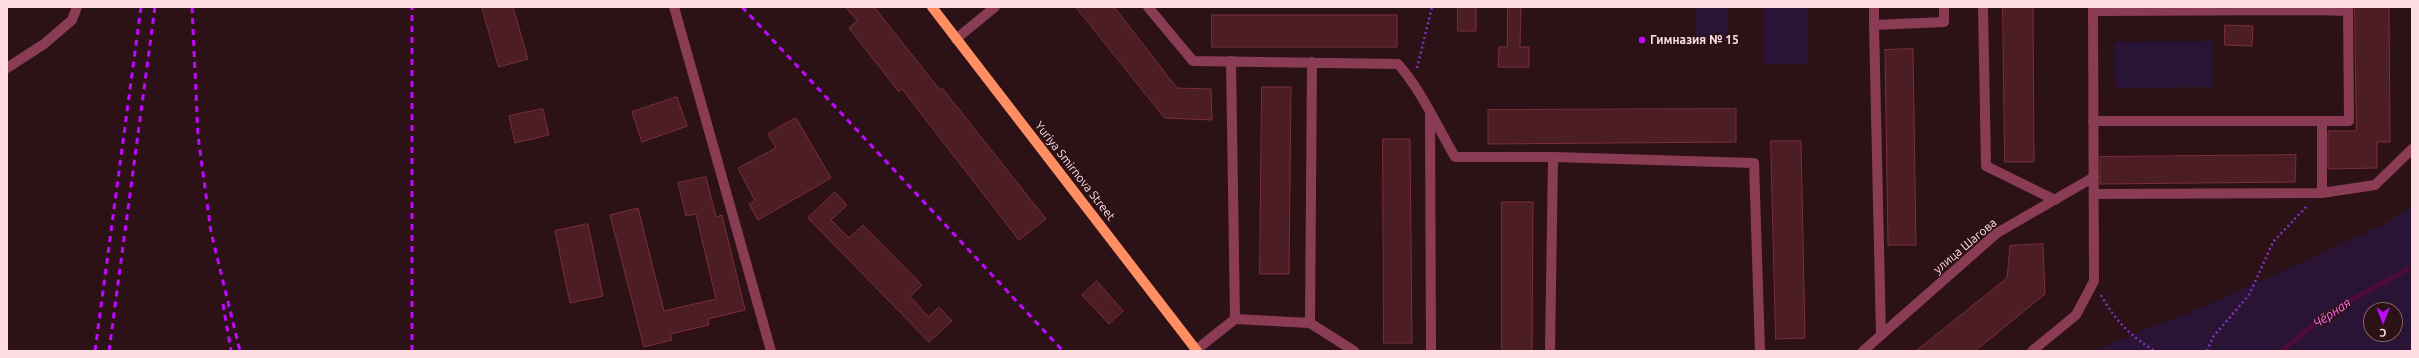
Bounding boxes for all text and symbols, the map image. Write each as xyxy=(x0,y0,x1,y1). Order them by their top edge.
place label: Гимназия № 15 xyxy=(1650,33,1739,47)
marker: Гимназия № 15 xyxy=(1637,35,1647,45)
street label: Yuriya Smirnova Street xyxy=(1032,119,1118,223)
street label: улица Шагова xyxy=(1930,215,2000,277)
water label: Чёрная xyxy=(2310,295,2354,331)
north arrow xyxy=(2363,302,2403,342)
text: С xyxy=(2379,327,2386,339)

